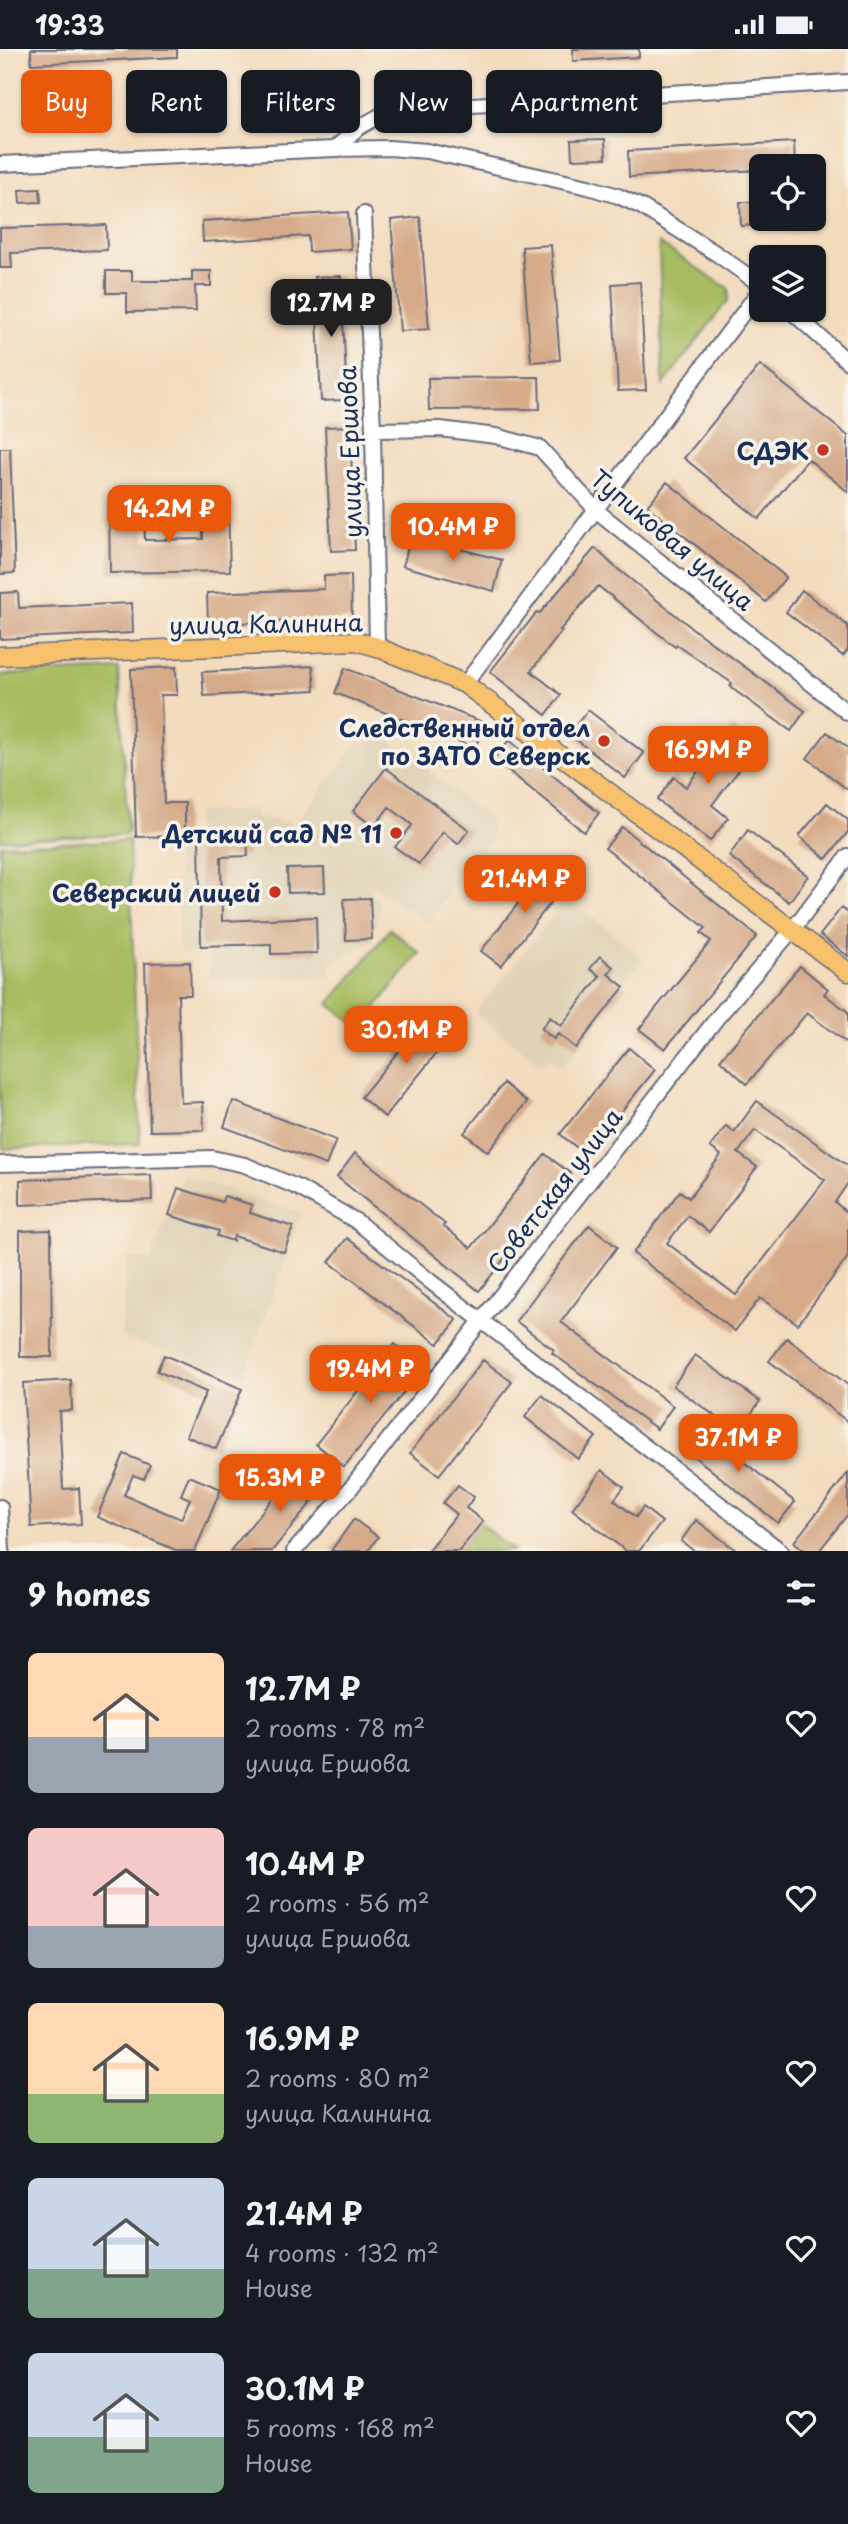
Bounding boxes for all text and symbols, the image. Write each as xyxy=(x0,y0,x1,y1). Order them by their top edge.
text: 19:33 xyxy=(35,5,105,44)
chip: Buy xyxy=(21,70,112,133)
chip: Rent xyxy=(126,70,227,133)
chip: Filters xyxy=(241,70,360,133)
chip: New xyxy=(374,70,472,133)
chip: Apartment xyxy=(486,70,662,133)
map controls xyxy=(749,154,826,322)
button: locate xyxy=(749,154,826,231)
button: layers xyxy=(749,245,826,322)
pin: 12.7M ₽ xyxy=(266,279,396,339)
text: 12.7M ₽ xyxy=(287,284,375,319)
street label: улица Ершова xyxy=(328,365,370,539)
place label: СДЭК xyxy=(736,432,809,468)
marker: СДЭК xyxy=(815,442,831,458)
street label: Тупиковая улица xyxy=(583,460,763,618)
pin: 14.2M ₽ xyxy=(104,485,234,545)
text: 14.2M ₽ xyxy=(123,490,215,525)
pin: 10.4M ₽ xyxy=(388,503,518,563)
text: 10.4M ₽ xyxy=(407,508,499,543)
street label: улица Калинина xyxy=(169,603,363,643)
place label: Следственный отдел по ЗАТО Северск xyxy=(339,709,591,773)
pin: 16.9M ₽ xyxy=(643,727,773,786)
text: 16.9M ₽ xyxy=(664,731,752,766)
marker: Следственный отдел по ЗАТО Северск xyxy=(596,733,612,749)
place label: Детский сад № 11 xyxy=(162,815,382,851)
marker: Детский сад № 11 xyxy=(388,825,404,841)
pin: 21.4M ₽ xyxy=(460,855,590,915)
text: 21.4M ₽ xyxy=(480,860,570,895)
place label: Северский лицей xyxy=(52,874,261,910)
marker: Северский лицей xyxy=(267,884,283,900)
pin: 30.1M ₽ xyxy=(341,1007,471,1066)
text: 30.1M ₽ xyxy=(360,1011,452,1046)
street label: Советская улица xyxy=(478,1100,630,1280)
pin: 19.4M ₽ xyxy=(305,1345,435,1405)
text: 19.4M ₽ xyxy=(326,1350,414,1385)
pin: 37.1M ₽ xyxy=(673,1415,803,1474)
text: 37.1M ₽ xyxy=(695,1419,781,1454)
pin: 15.3M ₽ xyxy=(215,1455,345,1514)
text: 15.3M ₽ xyxy=(235,1459,325,1494)
text: 9 homes xyxy=(28,1571,150,1616)
icon: filters xyxy=(782,1574,820,1612)
text: 12.7M ₽ xyxy=(245,1665,360,1710)
icon: home xyxy=(84,1681,168,1765)
icon: heart xyxy=(782,1704,820,1742)
text: 2 rooms · 78 m² xyxy=(245,1710,425,1745)
text: улица Ершова xyxy=(245,1745,410,1780)
text: 10.4M ₽ xyxy=(245,1840,365,1885)
icon: home xyxy=(84,1856,168,1940)
icon: heart xyxy=(782,1879,820,1917)
text: 2 rooms · 56 m² xyxy=(245,1885,430,1920)
text: улица Ершова xyxy=(245,1920,410,1955)
text: 16.9M ₽ xyxy=(245,2015,359,2060)
icon: home xyxy=(84,2031,168,2115)
icon: heart xyxy=(782,2054,820,2092)
text: 2 rooms · 80 m² xyxy=(245,2060,430,2095)
text: улица Калинина xyxy=(245,2095,431,2130)
text: 21.4M ₽ xyxy=(245,2190,362,2235)
icon: home xyxy=(84,2206,168,2290)
icon: heart xyxy=(782,2229,820,2267)
text: 4 rooms · 132 m² xyxy=(245,2235,439,2270)
text: House xyxy=(245,2270,312,2305)
text: 30.1M ₽ xyxy=(245,2365,364,2410)
icon: home xyxy=(84,2381,168,2465)
icon: heart xyxy=(782,2404,820,2442)
text: 5 rooms · 168 m² xyxy=(245,2410,435,2445)
text: House xyxy=(245,2445,312,2480)

